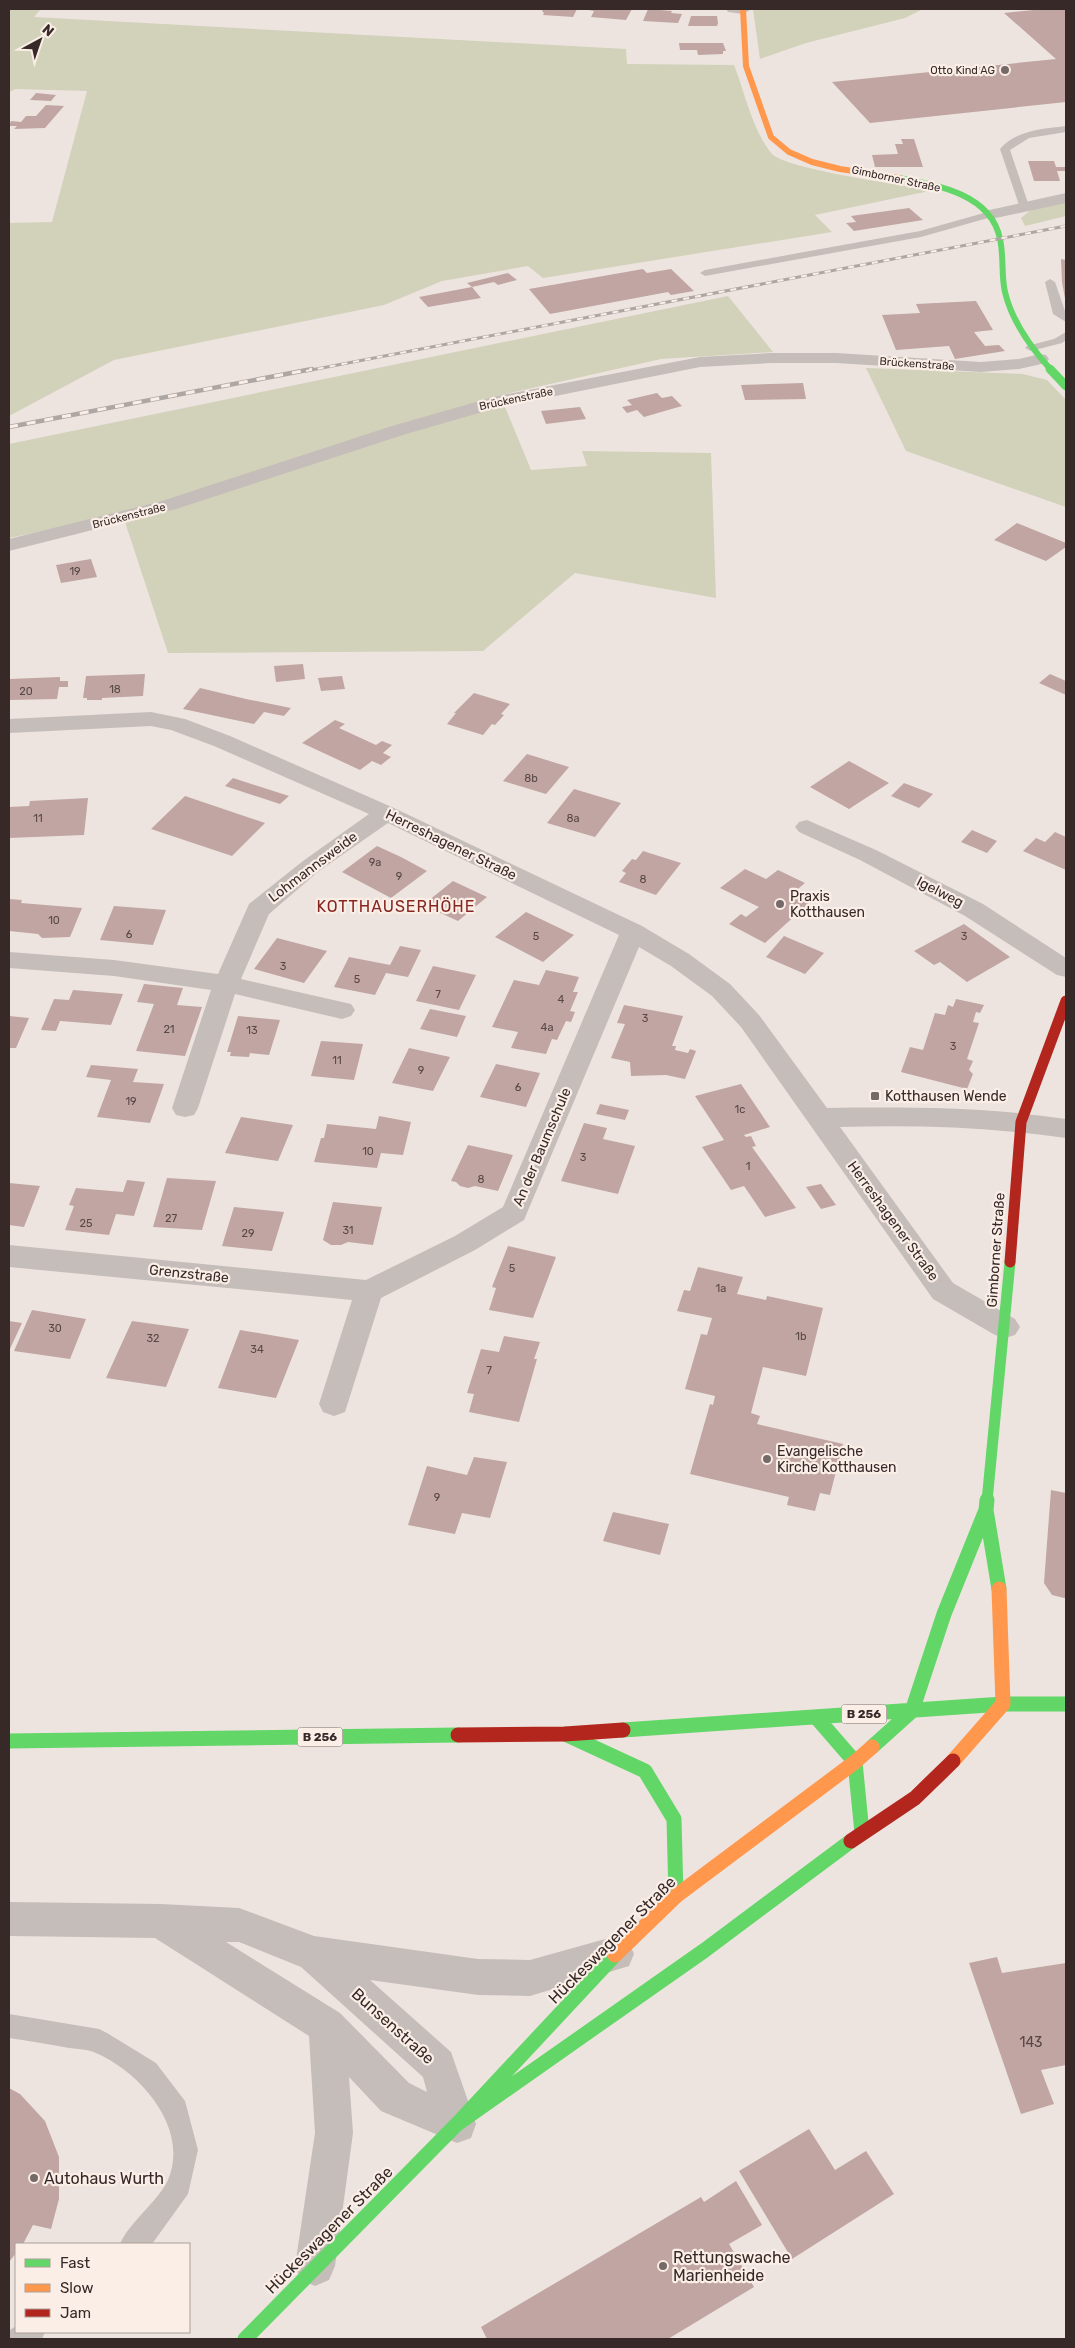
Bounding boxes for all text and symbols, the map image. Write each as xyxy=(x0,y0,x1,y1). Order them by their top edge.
north arrow xyxy=(15,15,65,65)
text: N xyxy=(39,21,57,40)
place label: Otto Kind AG xyxy=(930,64,995,77)
marker: Otto Kind AG xyxy=(999,64,1011,76)
street label: Gimborner Straße xyxy=(850,163,942,195)
street label: Brückenstraße xyxy=(879,355,955,373)
street label: Brückenstraße xyxy=(478,385,554,413)
street label: Brückenstraße xyxy=(91,501,167,531)
house number: 19 xyxy=(69,565,81,578)
house number: 18 xyxy=(109,683,121,696)
house number: 20 xyxy=(19,685,33,698)
house number: 8b xyxy=(524,772,538,785)
street label: Herreshagener Straße xyxy=(383,806,519,884)
house number: 11 xyxy=(33,812,43,825)
house number: 8a xyxy=(566,812,580,825)
street label: Lohmannsweide xyxy=(265,828,361,906)
house number: 9a xyxy=(369,856,381,869)
house number: 9 xyxy=(396,870,402,883)
house number: 8 xyxy=(640,873,647,886)
street label: Igelweg xyxy=(914,873,966,911)
place label: Praxis Kotthausen xyxy=(790,888,865,921)
district label: KOTTHAUSERHÖHE xyxy=(317,897,475,916)
marker: Praxis Kotthausen xyxy=(774,898,786,910)
house number: 10 xyxy=(48,914,60,927)
house number: 6 xyxy=(126,928,133,941)
house number: 5 xyxy=(533,930,540,943)
house number: 3 xyxy=(961,930,968,943)
house number: 3 xyxy=(280,960,287,973)
house number: 5 xyxy=(354,973,361,986)
house number: 7 xyxy=(435,988,441,1001)
house number: 4 xyxy=(558,993,565,1006)
house number: 3 xyxy=(642,1012,649,1025)
house number: 4a xyxy=(541,1021,553,1034)
house number: 21 xyxy=(163,1023,175,1036)
house number: 13 xyxy=(246,1024,258,1037)
house number: 3 xyxy=(950,1040,957,1053)
house number: 11 xyxy=(332,1054,342,1067)
house number: 9 xyxy=(418,1064,424,1077)
house number: 6 xyxy=(515,1081,522,1094)
street label: An der Baumschule xyxy=(509,1085,575,1209)
place label: Kotthausen Wende xyxy=(885,1088,1007,1105)
marker: Kotthausen Wende xyxy=(869,1090,881,1102)
house number: 19 xyxy=(125,1095,137,1108)
house number: 1c xyxy=(735,1103,745,1116)
house number: 10 xyxy=(362,1145,374,1158)
house number: 3 xyxy=(580,1151,587,1164)
street label: Herreshagener Straße xyxy=(844,1158,942,1284)
house number: 1 xyxy=(746,1160,750,1173)
house number: 8 xyxy=(478,1173,485,1186)
street label: Gimborner Straße xyxy=(984,1192,1009,1308)
house number: 27 xyxy=(165,1212,177,1225)
house number: 25 xyxy=(80,1217,93,1230)
house number: 31 xyxy=(342,1224,354,1237)
house number: 29 xyxy=(242,1227,254,1240)
street label: Grenzstraße xyxy=(148,1261,230,1287)
house number: 5 xyxy=(509,1262,516,1275)
house number: 1a xyxy=(716,1282,726,1295)
house number: 30 xyxy=(48,1322,62,1335)
house number: 1b xyxy=(795,1330,807,1343)
house number: 32 xyxy=(146,1332,160,1345)
house number: 34 xyxy=(250,1343,264,1356)
house number: 7 xyxy=(486,1364,492,1377)
place label: Evangelische Kirche Kotthausen xyxy=(777,1443,897,1476)
marker: Evangelische Kirche Kotthausen xyxy=(761,1453,773,1465)
house number: 9 xyxy=(434,1491,440,1504)
road number: B 256 xyxy=(842,1705,886,1724)
road number: B 256 xyxy=(298,1728,342,1746)
street label: Hückeswagener Straße xyxy=(544,1872,680,2008)
street label: Bunsenstraße xyxy=(348,1984,438,2068)
house number: 143 xyxy=(1019,2034,1043,2051)
street label: Hückeswagener Straße xyxy=(261,2162,397,2298)
place label: Autohaus Wurth xyxy=(44,2169,164,2188)
marker: Autohaus Wurth xyxy=(28,2172,40,2184)
legend xyxy=(15,2243,190,2333)
place label: Rettungswache Marienheide xyxy=(673,2248,791,2285)
text: Fast xyxy=(60,2254,90,2272)
marker: Rettungswache Marienheide xyxy=(657,2260,669,2272)
text: Slow xyxy=(60,2279,93,2297)
text: Jam xyxy=(60,2304,91,2322)

